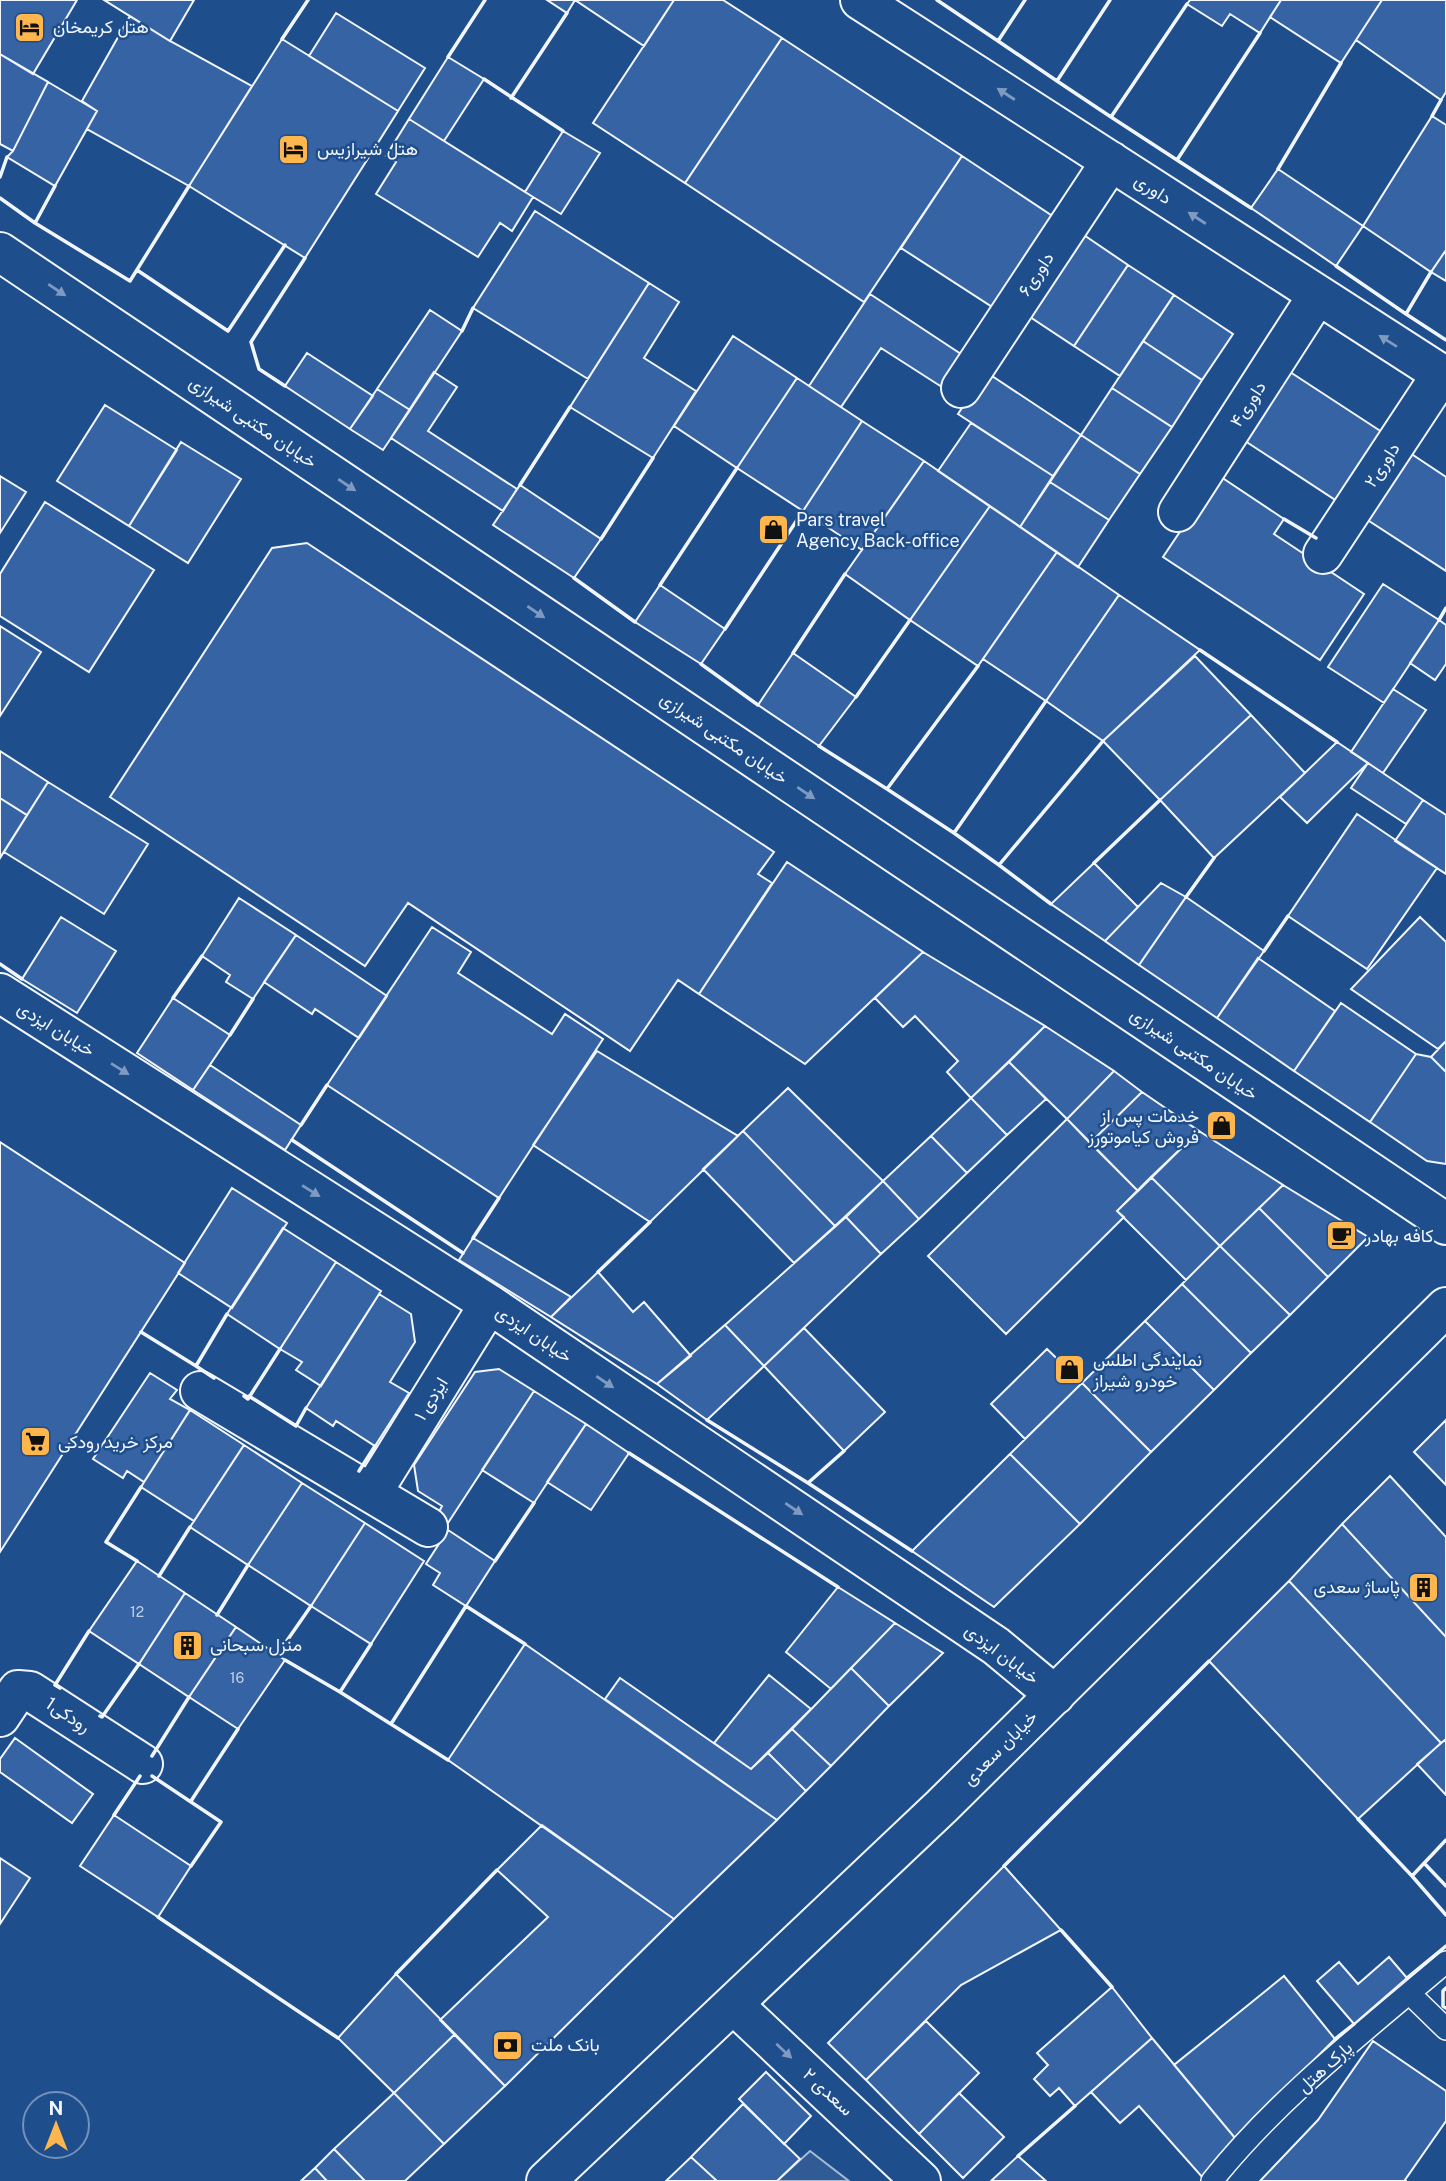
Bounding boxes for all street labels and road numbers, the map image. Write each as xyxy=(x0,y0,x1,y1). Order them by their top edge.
street label: داوری xyxy=(1130,169,1176,209)
street label: داوری۶ xyxy=(1013,248,1059,300)
street label: خیابان مکتبی شیرازی xyxy=(185,371,321,473)
street label: داوری۴ xyxy=(1225,377,1271,431)
street label: داوری۲ xyxy=(1359,438,1405,492)
street label: خیابان مکتبی شیرازی xyxy=(656,687,792,789)
street label: خیابان ایزدی xyxy=(13,997,99,1061)
street label: خیابان مکتبی شیرازی xyxy=(1126,1003,1262,1105)
street label: خیابان ایزدی xyxy=(492,1301,576,1367)
street label: ایزدی ۱ xyxy=(409,1373,453,1425)
street label: خیابان ایزدی xyxy=(961,1619,1043,1689)
street label: 1رودکی xyxy=(41,1692,95,1738)
street label: خیابان سعدی xyxy=(958,1706,1042,1790)
street label: پارک هتل xyxy=(1293,2037,1358,2098)
street label: سعدی ۲ xyxy=(798,2063,858,2121)

